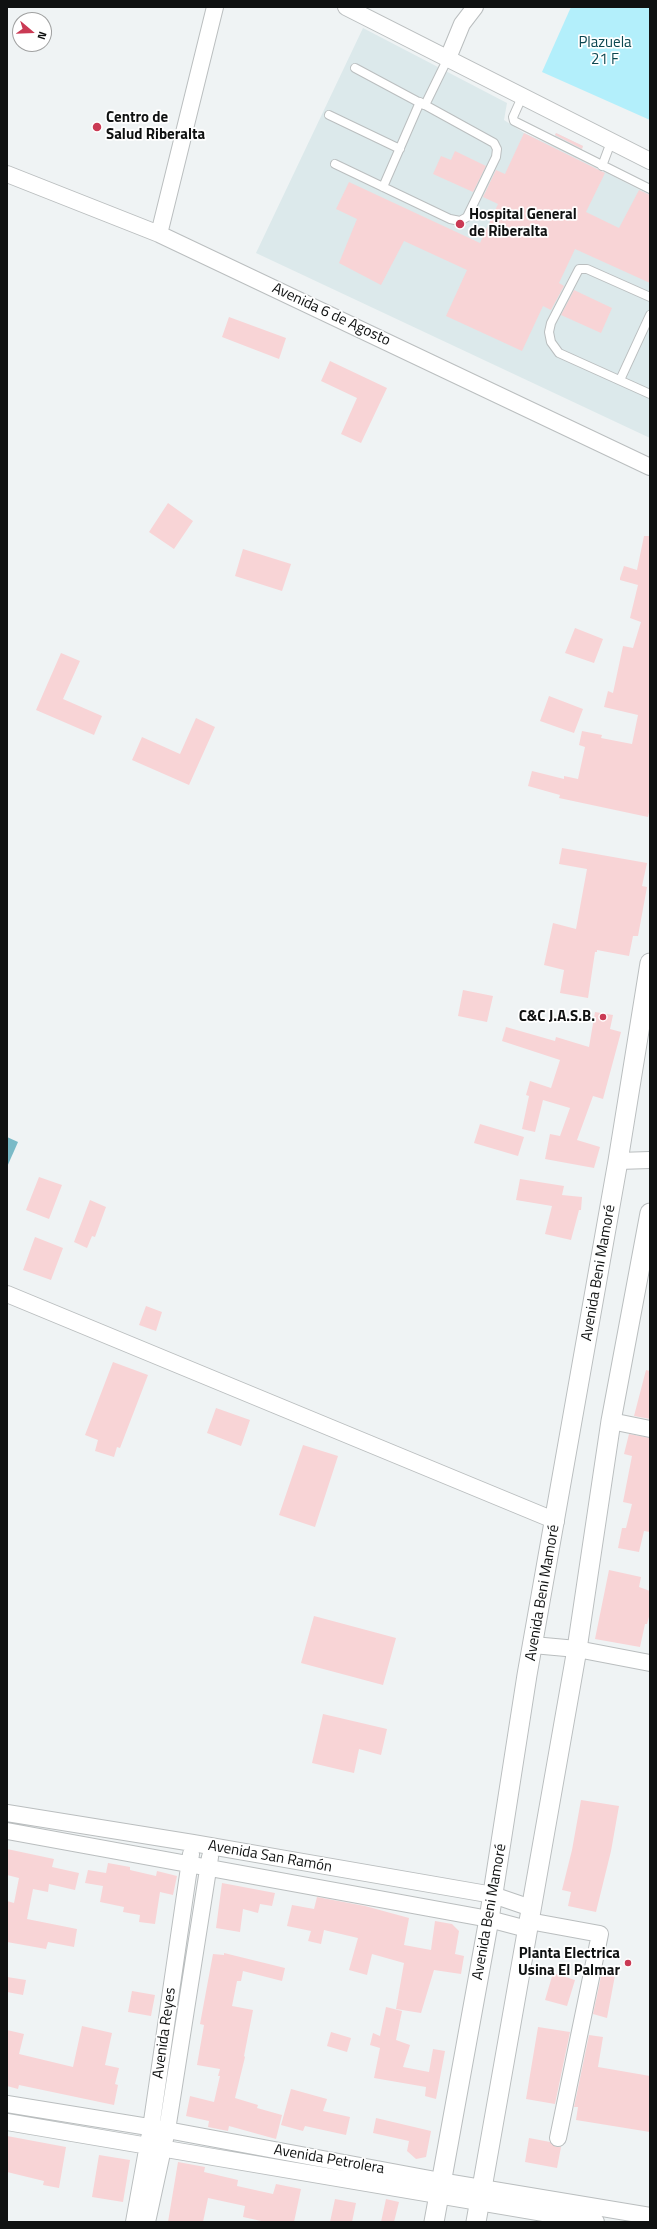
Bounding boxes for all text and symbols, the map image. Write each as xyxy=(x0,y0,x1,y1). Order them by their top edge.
north arrow xyxy=(12,12,52,52)
text: N xyxy=(34,29,51,42)
park label: Plazuela 21 F xyxy=(578,34,632,69)
place label: Centro de Salud Riberalta xyxy=(106,109,205,144)
marker: Centro de Salud Riberalta xyxy=(91,121,103,133)
place label: Hospital General de Riberalta xyxy=(469,206,577,241)
marker: Hospital General de Riberalta xyxy=(454,218,466,230)
street label: Avenida 6 de Agosto xyxy=(269,280,393,350)
place label: C&C J.A.S.B. xyxy=(519,1008,595,1026)
marker: C&C J.A.S.B. xyxy=(598,1012,608,1022)
street label: Avenida Beni Mamoré xyxy=(578,1203,620,1343)
street label: Avenida Beni Mamoré xyxy=(522,1523,564,1663)
street label: Avenida San Ramón xyxy=(207,1837,333,1877)
street label: Avenida Beni Mamoré xyxy=(469,1842,511,1982)
place label: Planta Electrica Usina El Palmar xyxy=(518,1945,620,1980)
marker: Planta Electrica Usina El Palmar xyxy=(623,1958,633,1968)
street label: Avenida Reyes xyxy=(150,1986,180,2080)
street label: Avenida Petrolera xyxy=(272,2141,386,2179)

